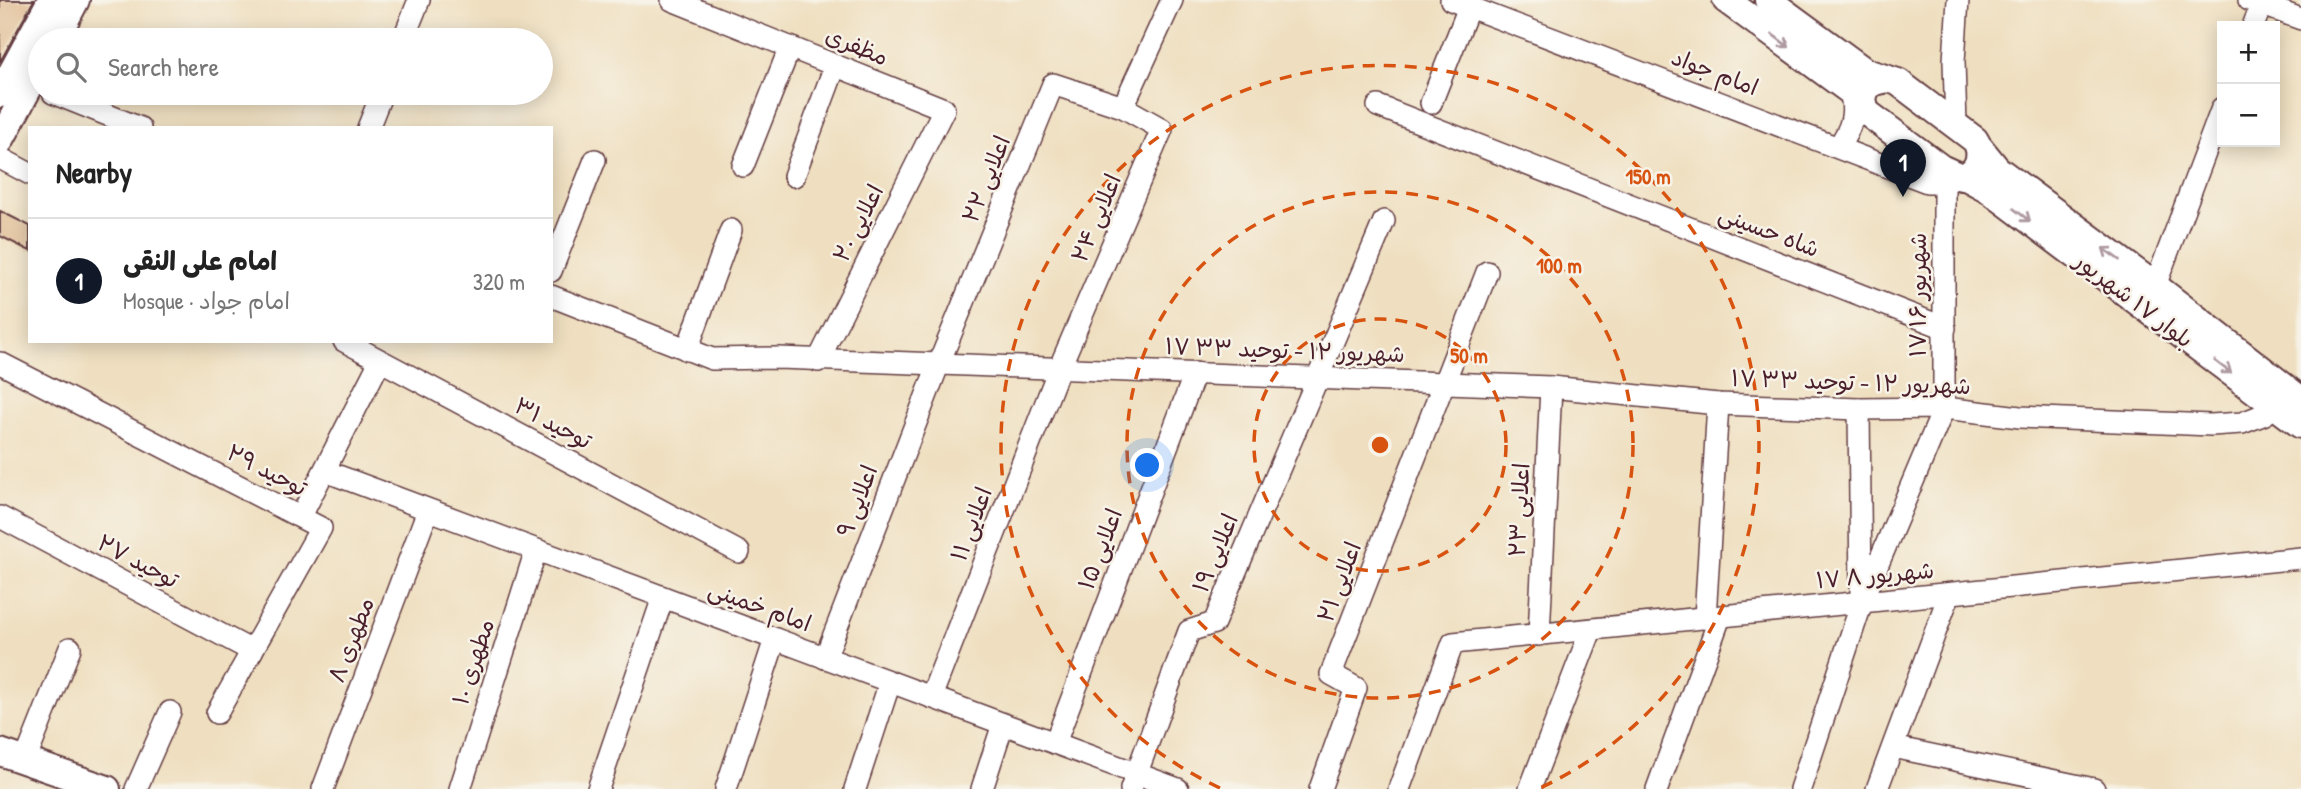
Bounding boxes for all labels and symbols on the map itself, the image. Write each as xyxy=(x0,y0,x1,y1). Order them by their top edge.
street label: مظفری xyxy=(821,19,893,72)
one-way arrow xyxy=(1771,33,1790,48)
street label: امام جواد xyxy=(1666,41,1763,105)
street label: اعلایی ۲۲ xyxy=(954,131,1017,227)
pin: 1 xyxy=(1880,139,1926,197)
text: 150 m xyxy=(1625,162,1671,191)
street label: اعلایی ۲۴ xyxy=(1063,169,1128,267)
street label: اعلایی ۲۰ xyxy=(825,179,890,267)
street label: شاه حسینی xyxy=(1714,197,1824,264)
one-way arrow xyxy=(2012,208,2031,223)
street label: ۱۷ شهریور ۱۶ xyxy=(1902,233,1933,357)
street label: بلوار ۱۷ شهریور xyxy=(2067,244,2200,354)
one-way arrow xyxy=(2102,247,2121,261)
text: 100 m xyxy=(1536,251,1582,280)
street label: ۱۷ شهریور ۱۲ - توحید ۳۳ xyxy=(1165,330,1405,369)
text: 50 m xyxy=(1450,341,1488,370)
one-way arrow xyxy=(2213,360,2232,374)
street label: ۱۷ شهریور ۱۲ - توحید ۳۳ xyxy=(1731,362,1971,401)
street label: توحید ۳۱ xyxy=(509,389,598,456)
centre of rings xyxy=(1368,433,1392,457)
street label: توحید ۲۹ xyxy=(222,436,313,503)
your location xyxy=(1130,448,1164,482)
street label: اعلایی ۹ xyxy=(829,460,884,541)
street label: اعلایی ۲۳ xyxy=(1501,462,1536,558)
street label: اعلایی ۱۱ xyxy=(942,482,999,565)
street label: اعلایی ۱۵ xyxy=(1070,504,1129,594)
street label: اعلایی ۱۹ xyxy=(1184,509,1245,597)
street label: توحید ۲۷ xyxy=(92,526,185,595)
street label: اعلایی ۲۱ xyxy=(1309,537,1368,627)
street label: ۱۷ شهریور ۸ xyxy=(1815,554,1935,595)
street label: امام خمینی xyxy=(703,573,816,641)
street label: مطهری ۸ xyxy=(320,593,381,687)
street label: مطهری ۱۰ xyxy=(444,615,501,709)

